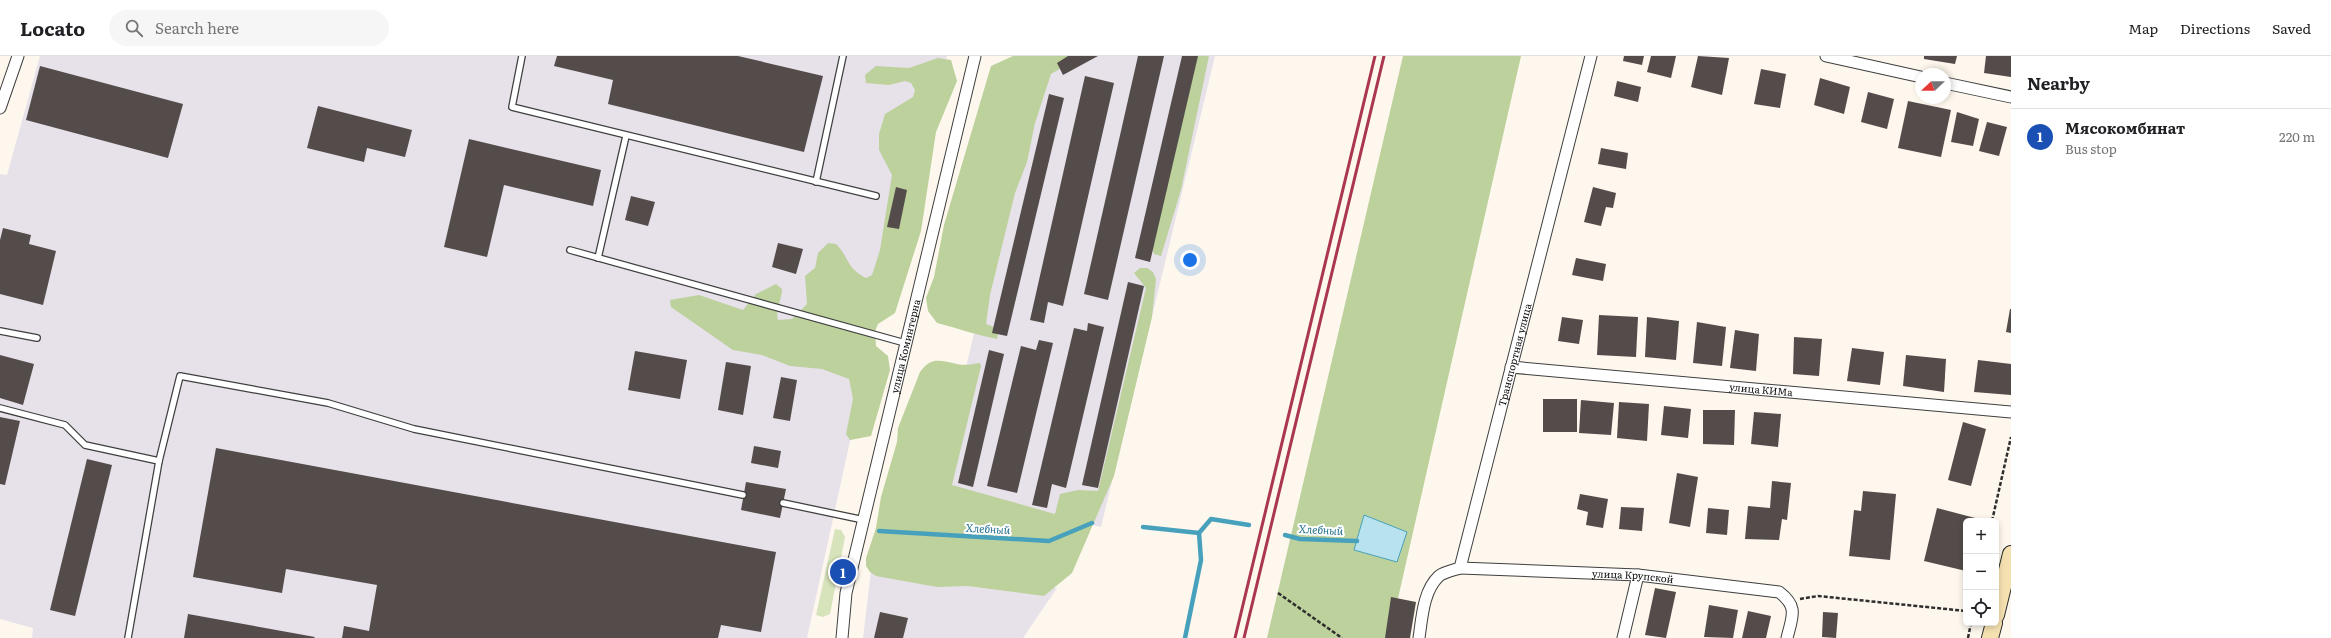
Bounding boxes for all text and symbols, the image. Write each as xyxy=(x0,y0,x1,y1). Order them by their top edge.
search box xyxy=(109,10,389,46)
text: Locato xyxy=(20,14,85,42)
text: Search here xyxy=(155,16,239,39)
icon: search xyxy=(123,17,145,39)
text: Map xyxy=(2128,18,2158,38)
text: Directions xyxy=(2180,18,2250,38)
text: Saved xyxy=(2272,18,2311,38)
north arrow xyxy=(1915,68,1951,104)
text: Nearby xyxy=(2027,70,2090,95)
text: Мясокомбинат xyxy=(2065,116,2185,139)
text: 1 xyxy=(2037,127,2043,146)
text: 220 m xyxy=(2279,127,2315,146)
text: Bus stop xyxy=(2065,139,2117,158)
your location xyxy=(1180,250,1200,270)
street label: улица Коминтерна xyxy=(886,297,924,395)
street label: Транспортная улица xyxy=(1494,301,1535,408)
street label: улица КИМа xyxy=(1729,379,1794,399)
map controls xyxy=(1963,518,1999,626)
button: + xyxy=(1963,518,1999,554)
water label: Хлебный xyxy=(965,519,1011,537)
water label: Хлебный xyxy=(1298,520,1344,538)
button: − xyxy=(1963,554,1999,590)
pin: 1 xyxy=(830,557,856,587)
street label: улица Крупской xyxy=(1592,565,1675,586)
button: locate xyxy=(1963,590,1999,626)

